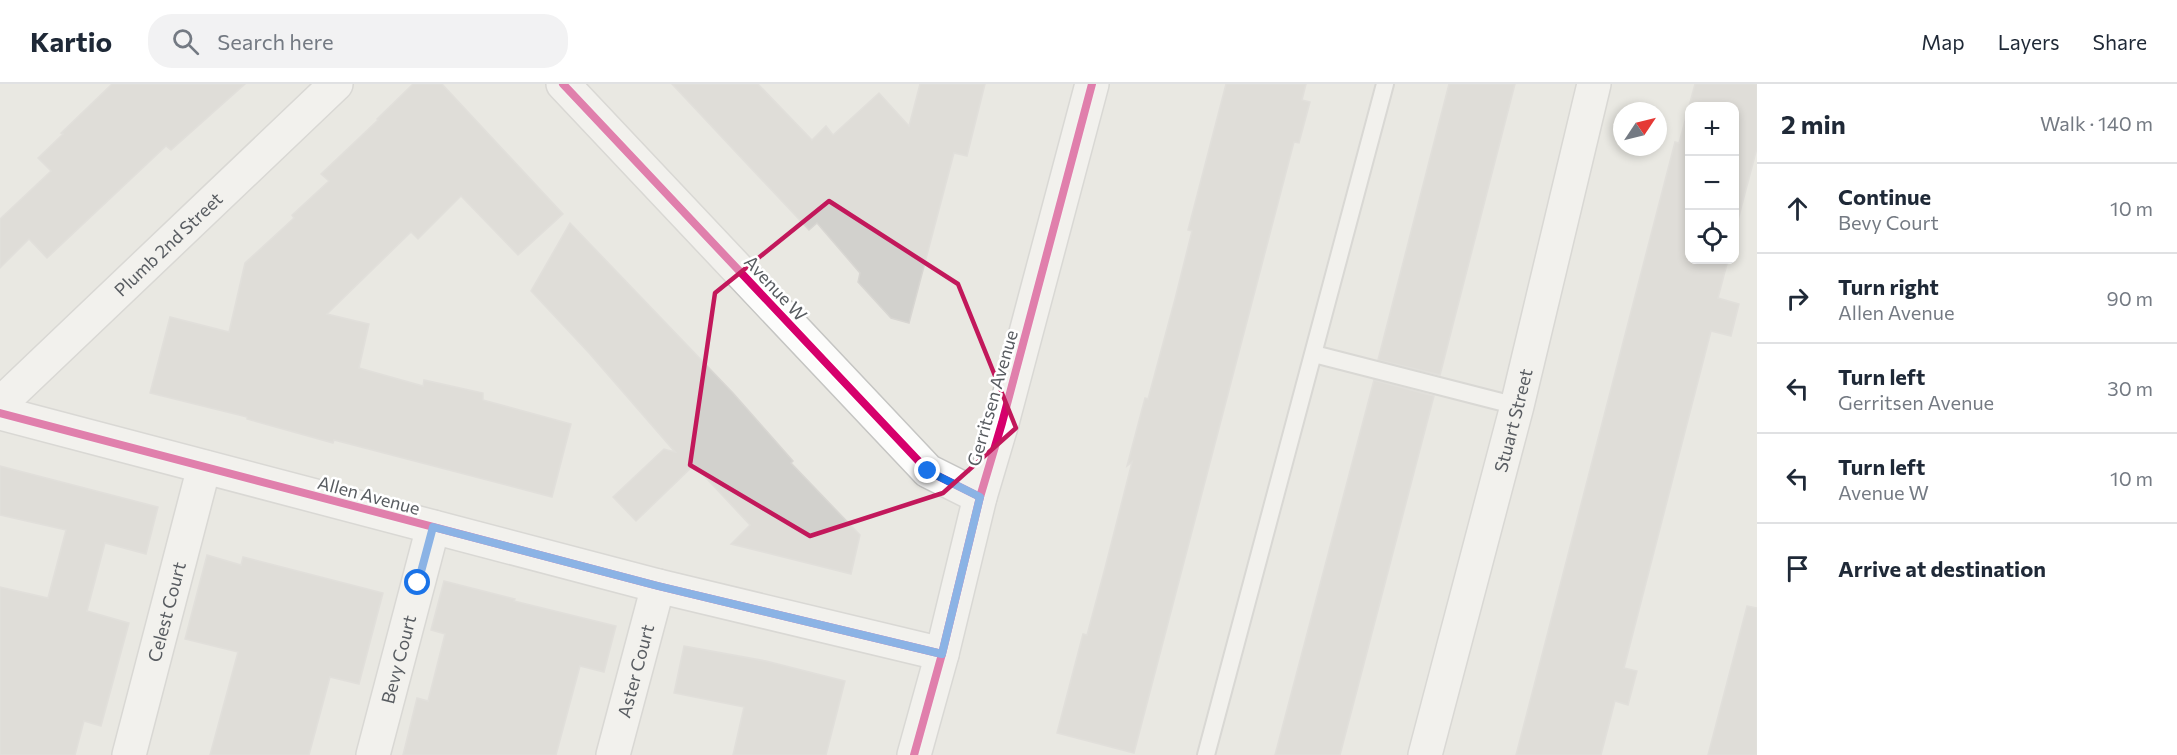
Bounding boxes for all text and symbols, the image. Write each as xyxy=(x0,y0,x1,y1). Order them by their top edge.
search box xyxy=(148,14,568,68)
text: Kartio xyxy=(30,24,112,58)
icon: search xyxy=(169,25,202,58)
text: Search here xyxy=(217,28,334,55)
text: Map xyxy=(1921,29,1965,54)
text: Layers xyxy=(1998,29,2060,54)
text: Share xyxy=(2093,29,2147,54)
north arrow xyxy=(1613,102,1667,156)
map controls xyxy=(1685,102,1739,264)
button: + xyxy=(1685,102,1739,156)
text: 2 min xyxy=(1781,108,1846,139)
text: Walk · 140 m xyxy=(2040,111,2153,135)
button: − xyxy=(1685,156,1739,210)
text: Continue xyxy=(1838,183,1931,210)
street label: Plumb 2nd Street xyxy=(109,187,227,301)
icon: ahead xyxy=(1781,192,1814,225)
text: 10 m xyxy=(2110,196,2153,220)
button: locate xyxy=(1685,210,1739,264)
text: Bevy Court xyxy=(1838,210,1939,234)
street label: Avenue W xyxy=(740,251,812,325)
text: Turn right xyxy=(1838,273,1939,300)
icon: right xyxy=(1781,282,1814,315)
text: 90 m xyxy=(2107,286,2153,310)
text: Allen Avenue xyxy=(1838,300,1954,324)
street label: Gerritsen Avenue xyxy=(962,327,1022,469)
text: Turn left xyxy=(1838,363,1925,390)
street label: Stuart Street xyxy=(1489,366,1537,475)
icon: left xyxy=(1781,372,1814,405)
text: 30 m xyxy=(2107,376,2153,400)
text: Gerritsen Avenue xyxy=(1838,390,1994,414)
text: Turn left xyxy=(1838,453,1925,480)
route end xyxy=(914,457,940,483)
icon: left xyxy=(1781,462,1814,495)
text: 10 m xyxy=(2110,466,2153,490)
street label: Allen Avenue xyxy=(316,471,422,519)
text: Avenue W xyxy=(1838,480,1929,504)
icon: arrive xyxy=(1781,552,1814,585)
text: Arrive at destination xyxy=(1838,555,2046,582)
street label: Celest Court xyxy=(143,559,190,664)
route start xyxy=(404,569,430,595)
street label: Bevy Court xyxy=(376,613,420,706)
street label: Aster Court xyxy=(612,622,658,720)

